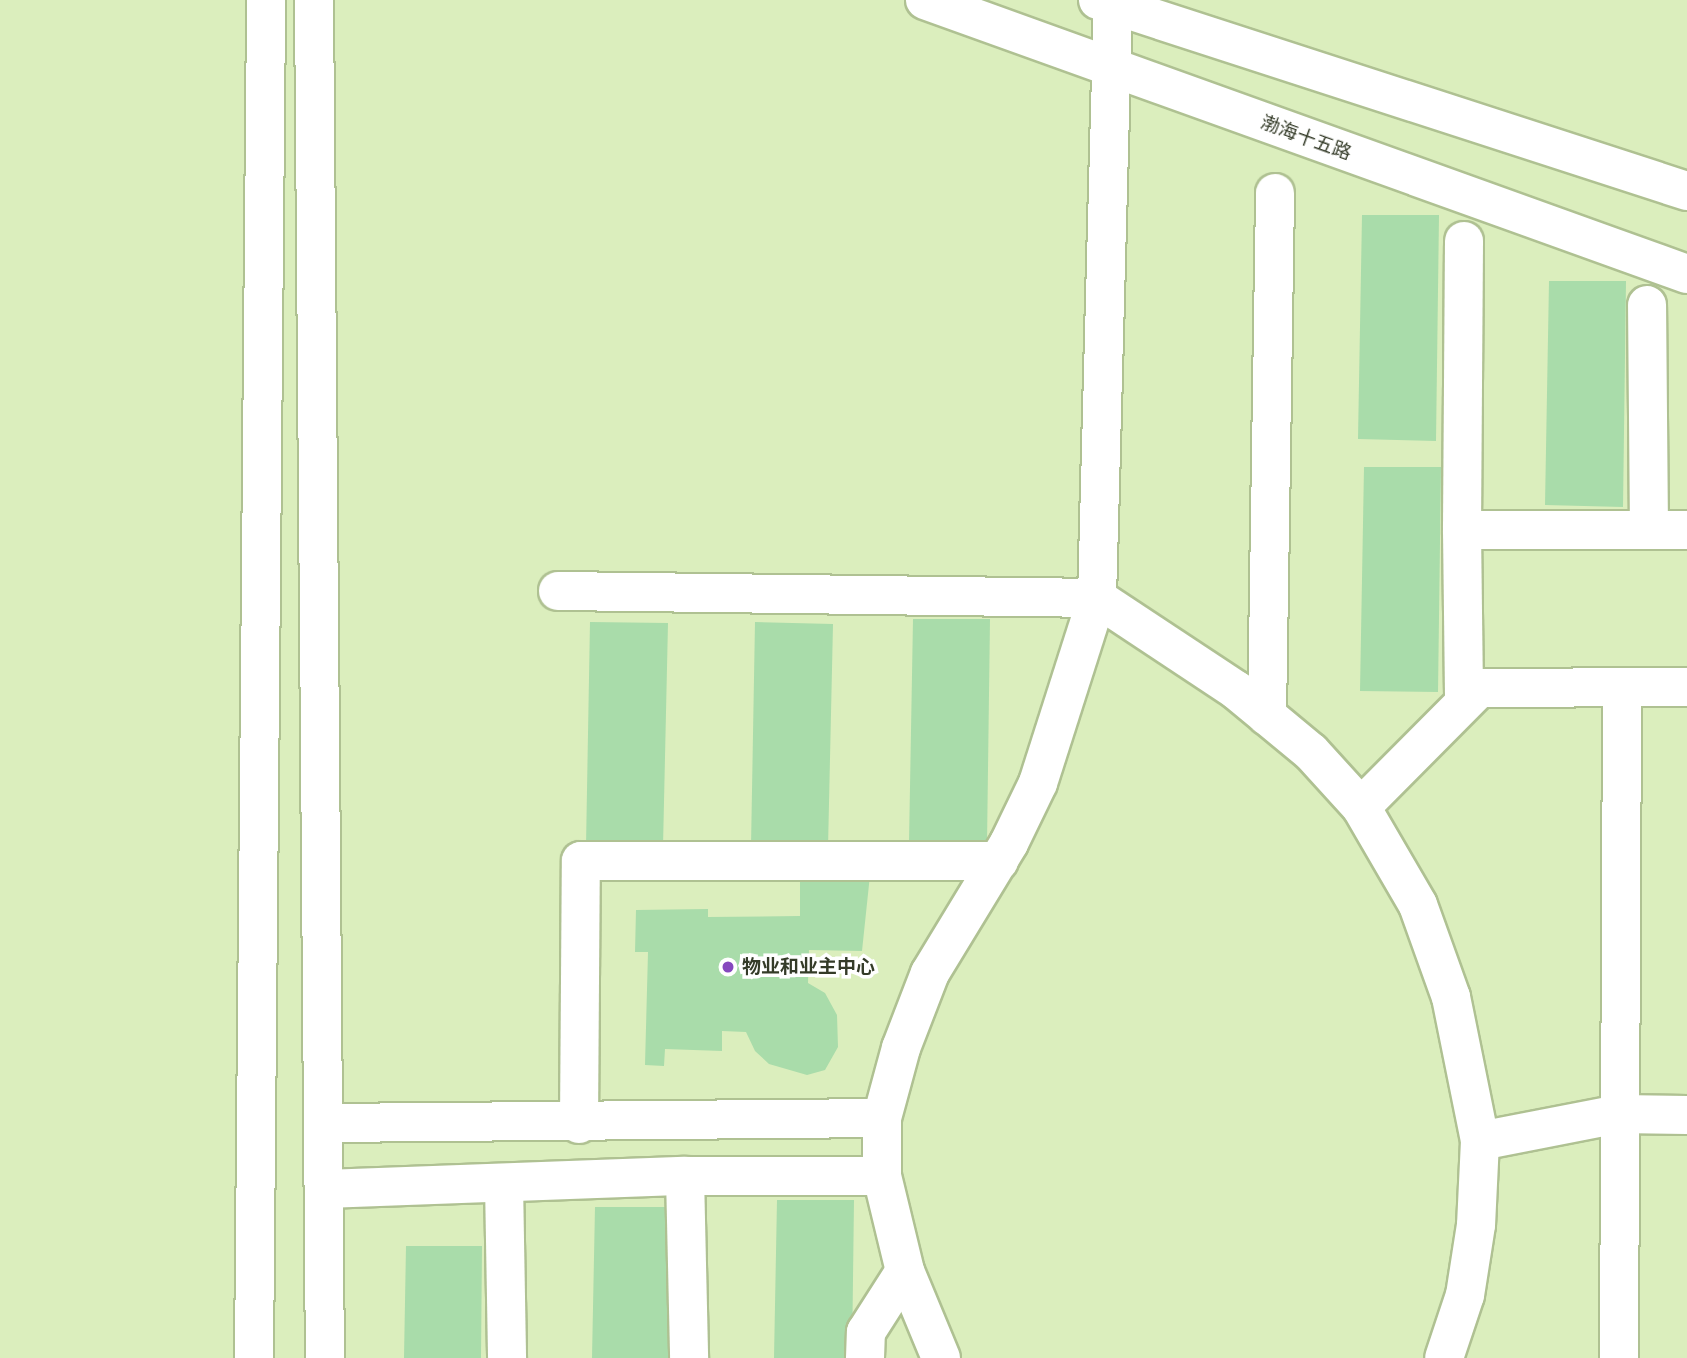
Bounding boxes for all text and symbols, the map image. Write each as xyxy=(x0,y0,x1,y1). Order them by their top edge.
street label: 渤海十五路 xyxy=(1257,111,1355,165)
place label: 物业和业主中心 xyxy=(742,956,875,978)
marker: 物业和业主中心 xyxy=(720,959,736,975)

